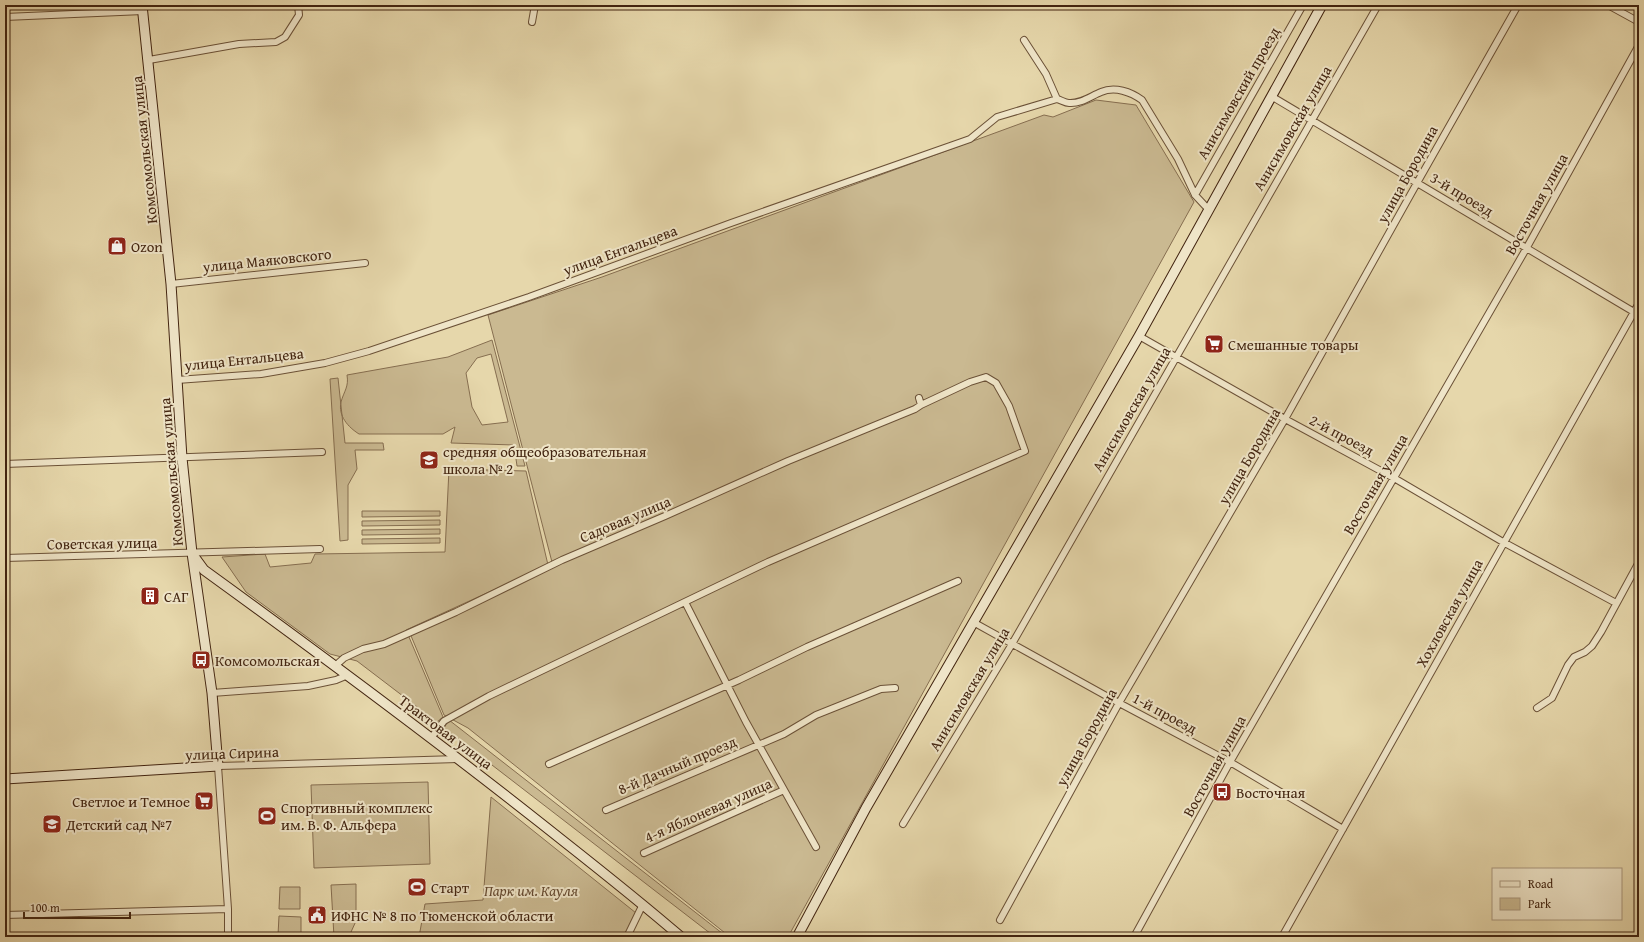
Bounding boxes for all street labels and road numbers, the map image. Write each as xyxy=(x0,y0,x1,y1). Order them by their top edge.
street label: Анисимовский проезд xyxy=(1192,23,1284,163)
street label: Анисимовская улица xyxy=(1248,61,1337,194)
street label: Комсомольская улица xyxy=(126,74,162,225)
street label: улица Бородина xyxy=(1371,121,1443,227)
street label: Восточная улица xyxy=(1499,149,1573,258)
street label: 3-й проезд xyxy=(1426,167,1498,221)
street label: улица Ентальцева xyxy=(559,219,681,281)
street label: улица Маяковского xyxy=(201,243,333,277)
street label: улица Ентальцева xyxy=(182,342,306,376)
street label: Анисимовская улица xyxy=(1087,342,1176,475)
street label: Комсомольская улица xyxy=(154,396,188,547)
street label: улица Бородина xyxy=(1212,403,1286,509)
street label: 2-й проезд xyxy=(1306,409,1378,461)
street label: Восточная улица xyxy=(1338,429,1413,538)
street label: Садовая улица xyxy=(576,490,675,548)
street label: Советская улица xyxy=(47,532,158,554)
street label: Хохловская улица xyxy=(1411,554,1488,671)
street label: Анисимовская улица xyxy=(924,622,1015,755)
street label: улица Бородина xyxy=(1050,684,1122,790)
street label: 1-й проезд xyxy=(1129,687,1201,739)
street label: Трактовая улица xyxy=(395,690,498,775)
street label: Восточная улица xyxy=(1177,711,1251,820)
street label: 8-й Дачный проезд xyxy=(615,731,739,799)
street label: улица Сирина xyxy=(184,741,280,765)
street label: 4-я Яблоневая улица xyxy=(641,772,776,848)

